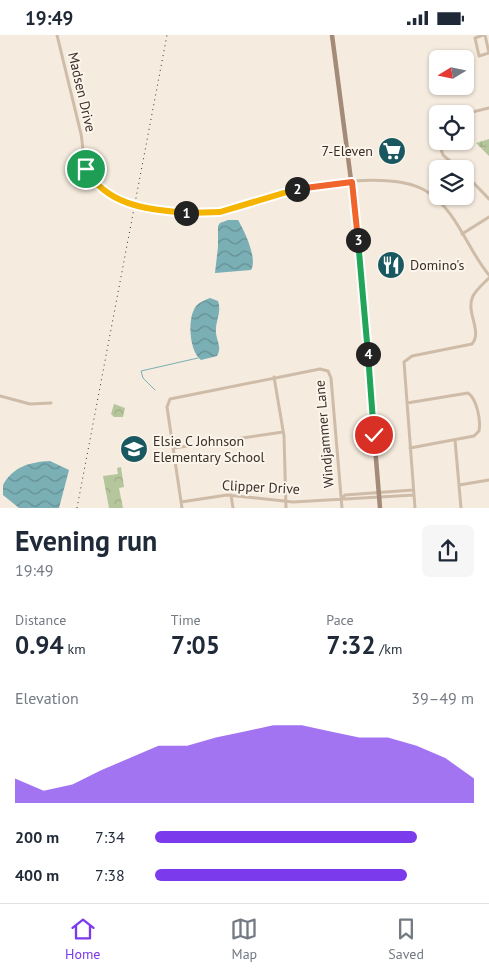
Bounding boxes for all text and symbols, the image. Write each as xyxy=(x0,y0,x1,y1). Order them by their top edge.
text: 19:49 xyxy=(25,6,73,30)
street label: Madsen Drive xyxy=(64,50,100,134)
north arrow xyxy=(429,50,474,95)
map controls xyxy=(429,50,474,205)
button: locate xyxy=(429,105,474,150)
supermarket icon: 7-Eleven xyxy=(377,136,407,166)
place label: 7-Eleven xyxy=(321,142,373,160)
pin xyxy=(65,148,107,190)
icon: arrive xyxy=(72,155,100,183)
button: layers xyxy=(429,160,474,205)
pin: 2 xyxy=(284,177,310,201)
text: 2 xyxy=(294,180,301,198)
pin: 1 xyxy=(174,201,198,225)
text: 1 xyxy=(183,204,190,222)
pin: 3 xyxy=(346,227,370,253)
text: 3 xyxy=(355,231,362,249)
restaurant icon: Domino's xyxy=(376,250,406,280)
place label: Domino's xyxy=(410,256,464,274)
pin: 4 xyxy=(356,341,380,367)
text: 4 xyxy=(365,345,372,363)
street label: Windjammer Lane xyxy=(310,379,338,489)
pin xyxy=(353,414,395,456)
icon: check xyxy=(360,421,388,449)
place label: Elsie C Johnson Elementary School xyxy=(153,432,265,466)
school or university icon: Elsie C Johnson Elementary School xyxy=(119,434,149,464)
street label: Clipper Drive xyxy=(222,476,300,498)
text: Evening run xyxy=(15,522,157,559)
button: share xyxy=(422,525,474,577)
text: 19:49 xyxy=(15,560,53,580)
text: Distance xyxy=(15,611,66,629)
text: Time xyxy=(171,611,201,629)
text: Pace xyxy=(326,611,354,629)
text: 0.94 xyxy=(15,629,64,661)
text: 7:05 xyxy=(171,629,220,661)
text: 7:32 xyxy=(326,629,376,661)
text: km xyxy=(64,640,86,658)
text: /km xyxy=(376,640,402,658)
text: Elevation xyxy=(15,688,79,708)
text: 39–49 m xyxy=(411,688,474,708)
text: 200 m xyxy=(15,827,59,847)
text: 7:34 xyxy=(95,827,125,847)
text: 400 m xyxy=(15,865,59,885)
text: 7:38 xyxy=(95,865,125,885)
tab: Home xyxy=(65,915,100,963)
tab: Map xyxy=(230,915,258,963)
tab: Saved xyxy=(388,915,424,963)

